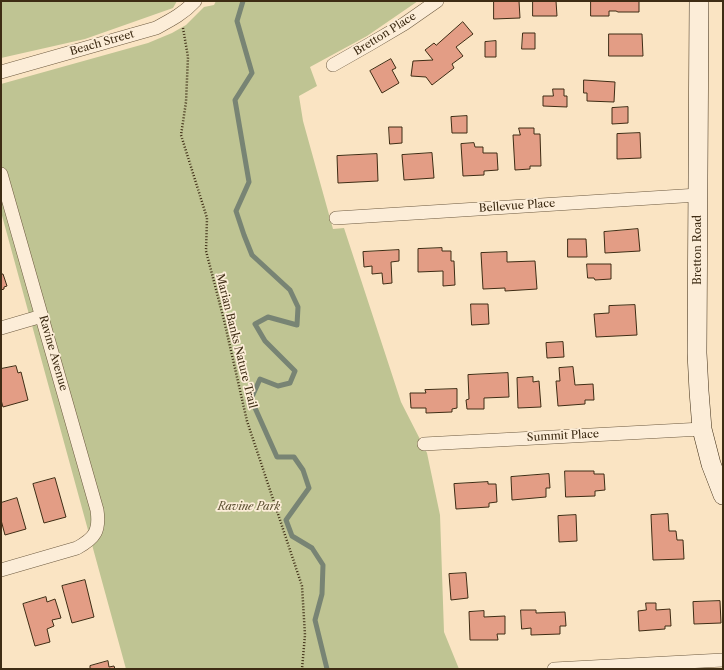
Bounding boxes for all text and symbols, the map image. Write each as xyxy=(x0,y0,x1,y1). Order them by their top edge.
street label: Bretton Place xyxy=(351,10,419,58)
street label: Beach Street xyxy=(68,28,136,58)
street label: Bellevue Place xyxy=(478,197,556,215)
street label: Bretton Road xyxy=(691,215,705,285)
street label: Marian Banks Nature Trail xyxy=(213,272,259,410)
street label: Ravine Avenue xyxy=(36,314,70,392)
street label: Summit Place xyxy=(527,428,599,444)
park label: Ravine Park xyxy=(218,500,280,514)

